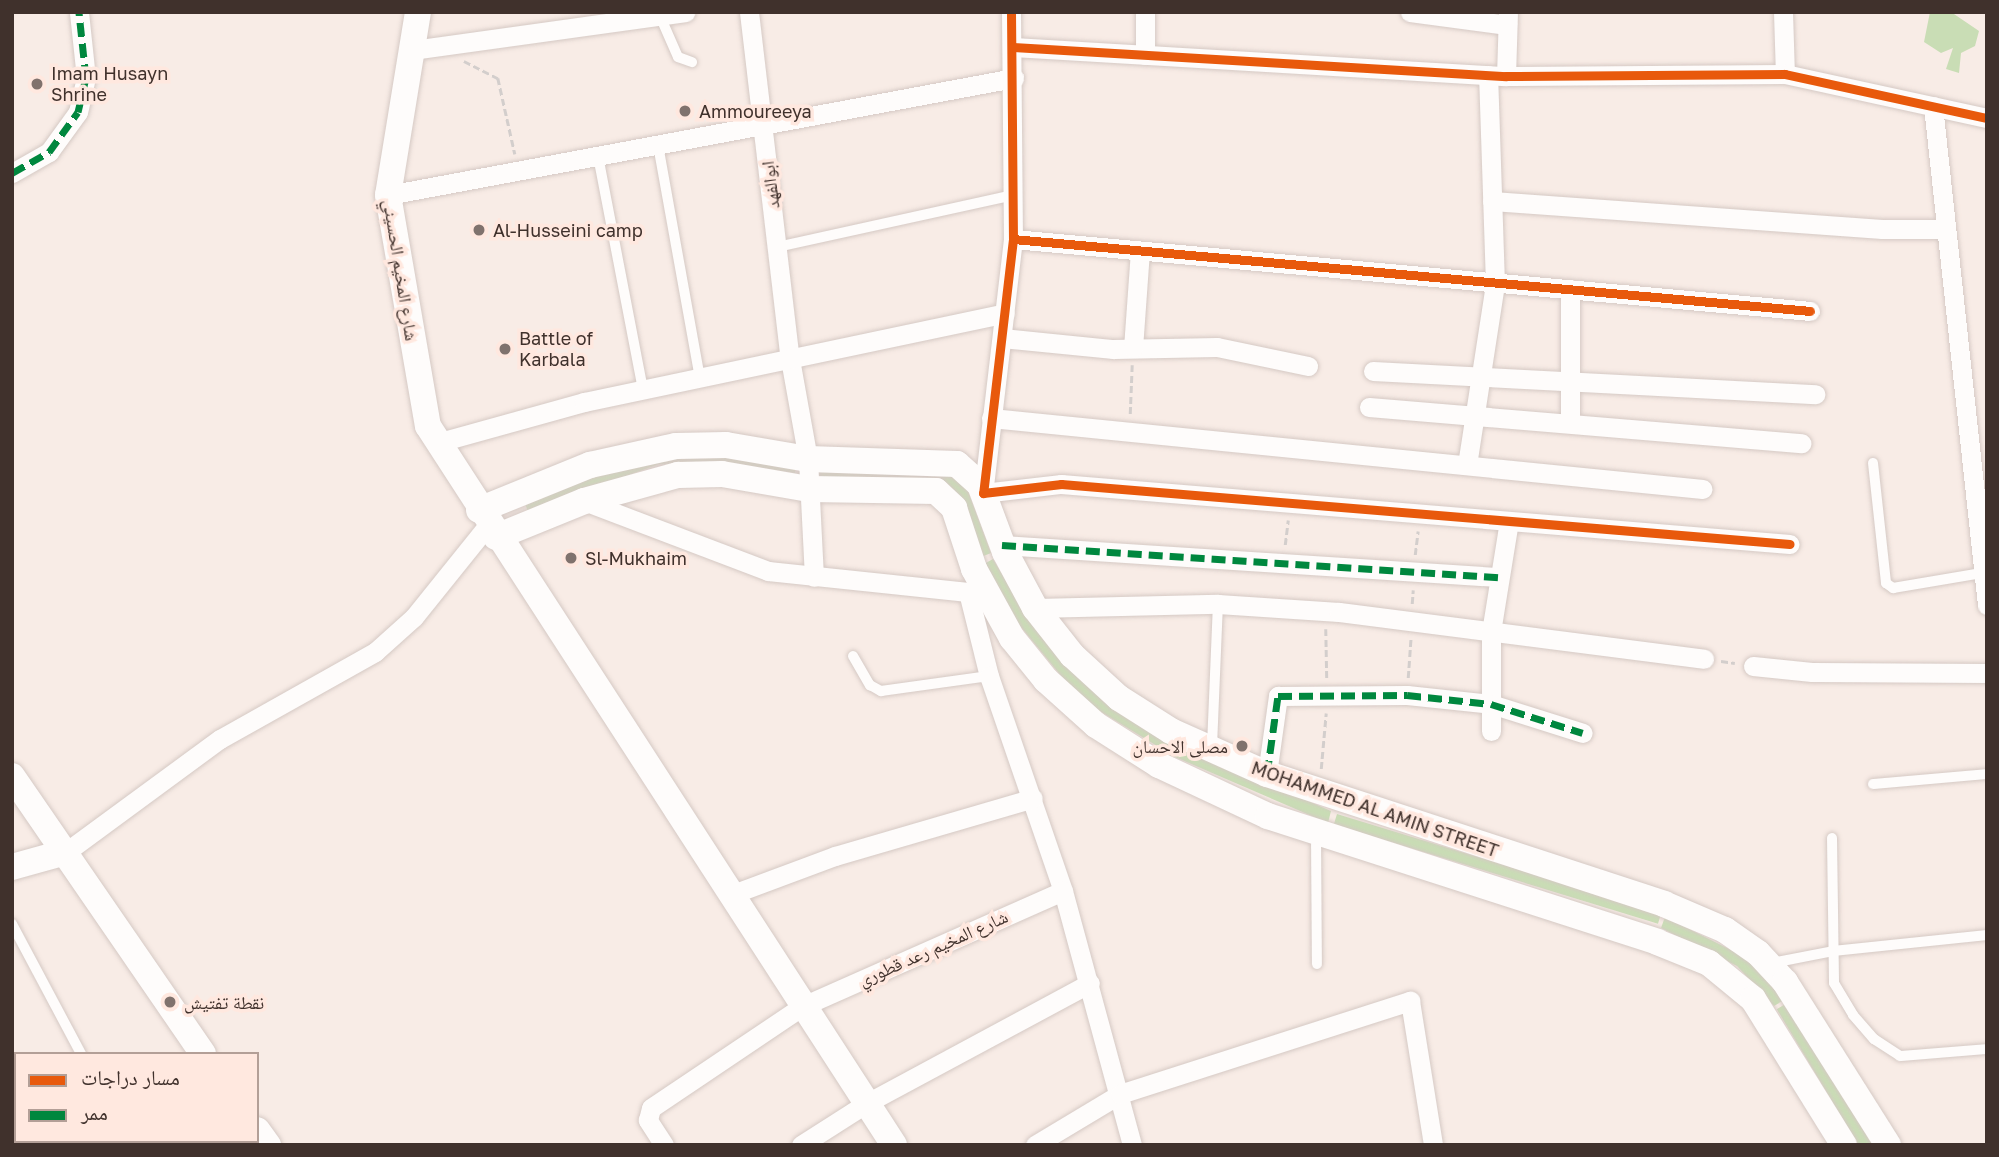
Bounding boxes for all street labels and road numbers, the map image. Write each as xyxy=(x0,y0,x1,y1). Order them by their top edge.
street label: ابوالفهد xyxy=(756,160,784,210)
street label: شارع المخيم الحسيني xyxy=(379,198,423,342)
street label: MOHAMMED AL AMIN STREET xyxy=(1249,756,1501,862)
street label: شارع المخيم رعد قطوري xyxy=(855,905,1011,991)

